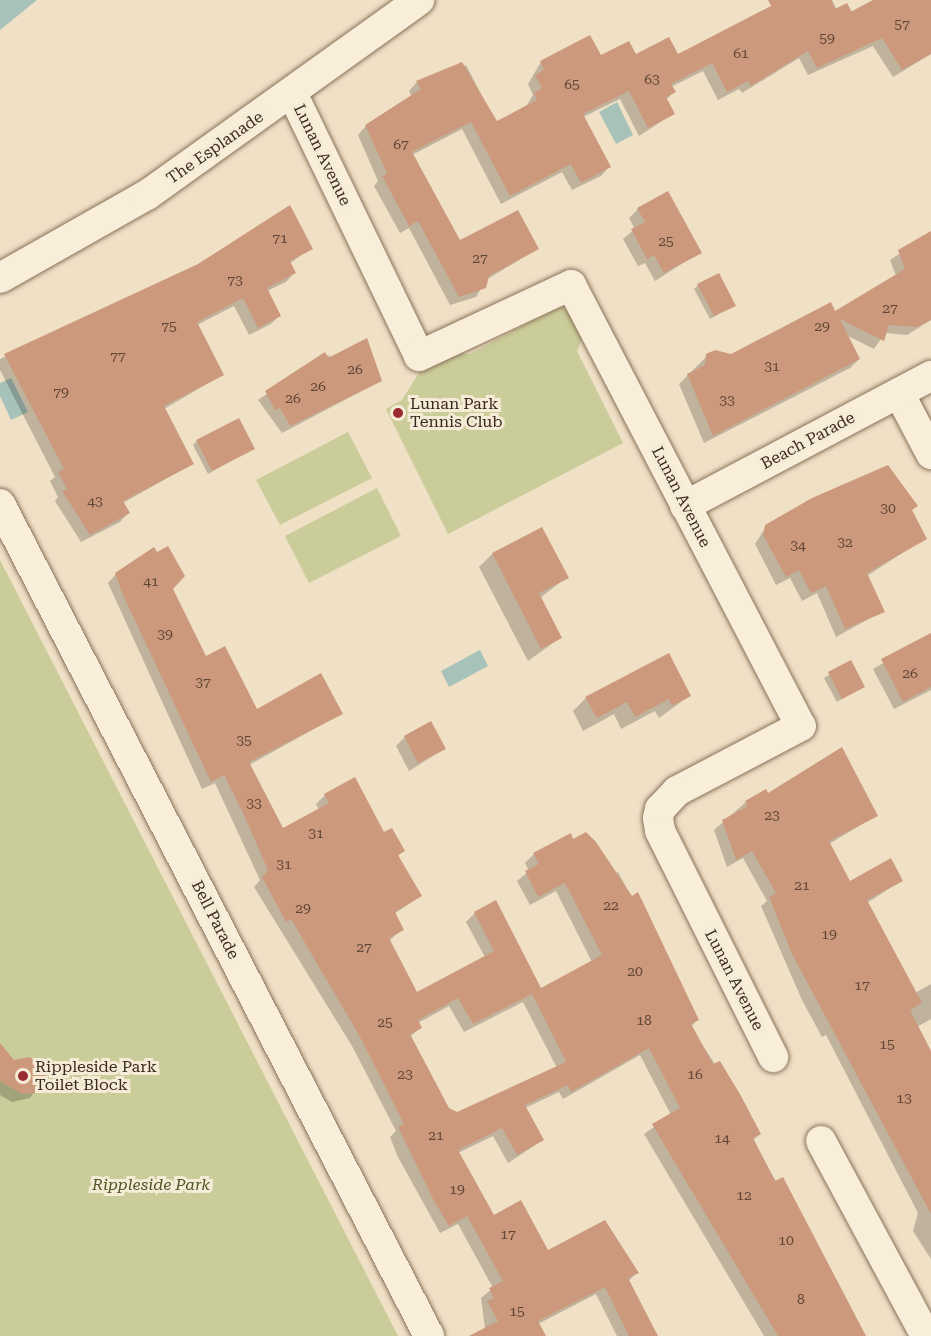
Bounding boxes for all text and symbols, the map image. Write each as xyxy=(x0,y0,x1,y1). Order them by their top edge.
house number: 57 xyxy=(894,16,910,32)
house number: 59 xyxy=(819,30,835,46)
house number: 61 xyxy=(733,45,749,61)
house number: 63 xyxy=(644,71,660,87)
house number: 65 xyxy=(564,76,580,92)
street label: Lunan Avenue xyxy=(289,101,355,209)
street label: The Esplanade xyxy=(163,108,267,188)
house number: 67 xyxy=(393,136,409,152)
house number: 71 xyxy=(272,230,288,246)
house number: 25 xyxy=(658,233,674,249)
house number: 27 xyxy=(472,250,488,266)
house number: 73 xyxy=(227,272,243,288)
house number: 27 xyxy=(882,300,898,316)
house number: 75 xyxy=(161,318,177,334)
house number: 29 xyxy=(814,318,830,334)
house number: 77 xyxy=(110,348,126,364)
house number: 31 xyxy=(764,358,780,374)
house number: 26 xyxy=(347,361,363,377)
house number: 26 xyxy=(310,378,326,394)
house number: 79 xyxy=(53,384,69,400)
house number: 26 xyxy=(285,390,301,406)
house number: 33 xyxy=(719,392,735,408)
place label: Lunan Park Tennis Club xyxy=(410,394,503,432)
marker: Lunan Park Tennis Club xyxy=(391,406,405,420)
street label: Beach Parade xyxy=(758,408,858,474)
street label: Lunan Avenue xyxy=(647,443,715,551)
house number: 43 xyxy=(87,493,103,509)
house number: 30 xyxy=(880,500,896,516)
house number: 32 xyxy=(837,534,853,550)
house number: 34 xyxy=(790,537,806,553)
house number: 41 xyxy=(143,573,159,589)
house number: 39 xyxy=(157,626,173,642)
house number: 26 xyxy=(902,665,918,681)
house number: 37 xyxy=(195,674,211,690)
house number: 35 xyxy=(236,732,252,748)
house number: 33 xyxy=(246,795,262,811)
house number: 23 xyxy=(764,807,780,823)
house number: 31 xyxy=(308,825,324,841)
house number: 31 xyxy=(276,856,292,872)
street label: Bell Parade xyxy=(187,877,243,963)
house number: 21 xyxy=(794,877,810,893)
house number: 22 xyxy=(603,897,619,913)
house number: 29 xyxy=(295,900,311,916)
street label: Lunan Avenue xyxy=(700,926,768,1034)
house number: 19 xyxy=(821,926,837,942)
house number: 27 xyxy=(356,939,372,955)
house number: 20 xyxy=(627,963,643,979)
house number: 17 xyxy=(854,977,870,993)
house number: 18 xyxy=(636,1012,652,1028)
house number: 25 xyxy=(377,1014,393,1030)
house number: 15 xyxy=(879,1036,895,1052)
place label: Rippleside Park Toilet Block xyxy=(35,1057,157,1095)
house number: 23 xyxy=(397,1066,413,1082)
house number: 16 xyxy=(687,1066,703,1082)
marker: Rippleside Park Toilet Block xyxy=(16,1069,30,1083)
house number: 13 xyxy=(896,1090,912,1106)
house number: 21 xyxy=(428,1127,444,1143)
house number: 14 xyxy=(714,1130,730,1146)
park label: Rippleside Park xyxy=(92,1175,210,1195)
house number: 19 xyxy=(449,1181,465,1197)
house number: 12 xyxy=(736,1187,752,1203)
house number: 17 xyxy=(500,1226,516,1242)
house number: 10 xyxy=(778,1232,794,1248)
house number: 8 xyxy=(797,1291,805,1307)
house number: 15 xyxy=(509,1303,525,1319)

